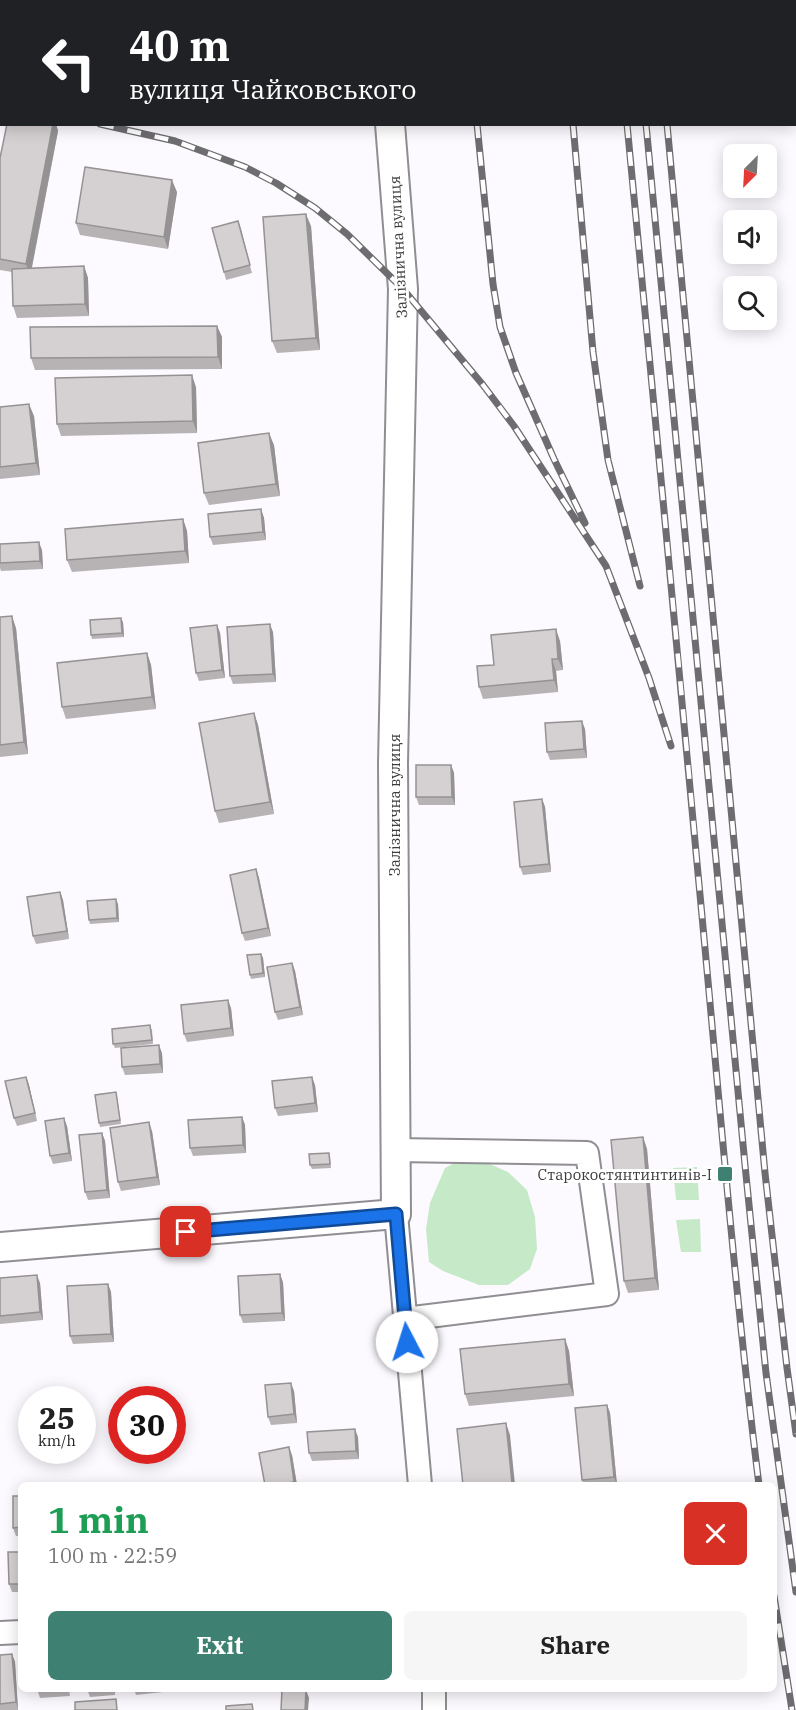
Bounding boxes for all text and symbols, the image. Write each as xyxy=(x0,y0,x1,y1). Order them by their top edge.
text: 40 m xyxy=(129,18,230,73)
icon: left xyxy=(30,24,108,102)
text: вулиця Чайковського xyxy=(129,71,417,106)
north arrow xyxy=(723,144,777,198)
map controls xyxy=(723,144,777,330)
street label: Залізнична вулиця xyxy=(385,175,411,319)
button: sound xyxy=(723,210,777,264)
button: search xyxy=(723,276,777,330)
street label: Залізнична вулиця xyxy=(385,734,404,876)
place label: Старокостянтинтинів-І xyxy=(538,1165,712,1184)
marker: Старокостянтинтинів-І xyxy=(716,1165,734,1183)
pin xyxy=(160,1206,211,1257)
icon: arrive xyxy=(169,1215,202,1248)
position arrow xyxy=(375,1310,439,1374)
speed limit sign: 30 xyxy=(108,1386,186,1464)
text: 25 xyxy=(39,1398,75,1437)
text: km/h xyxy=(38,1431,76,1450)
text: 1 min xyxy=(48,1496,149,1543)
button: close xyxy=(684,1502,747,1565)
text: 100 m · 22:59 xyxy=(48,1542,177,1569)
button: Exit xyxy=(48,1611,392,1680)
button: Share xyxy=(404,1611,747,1680)

